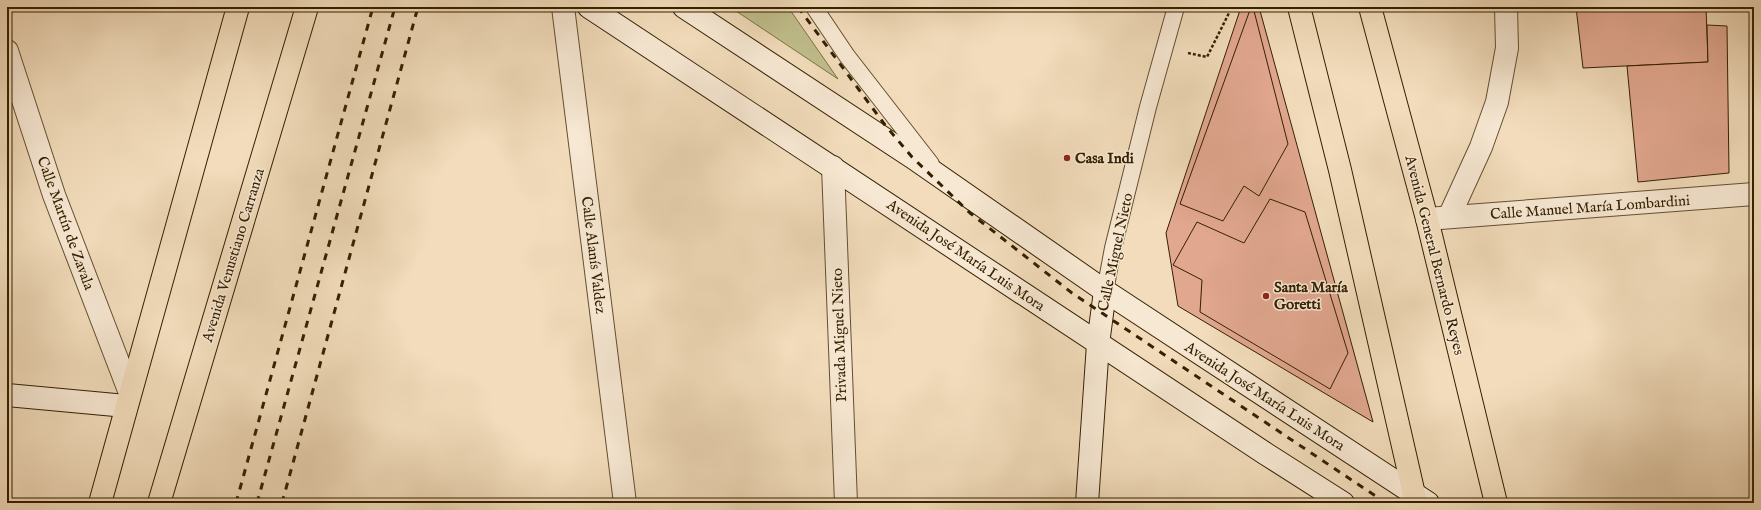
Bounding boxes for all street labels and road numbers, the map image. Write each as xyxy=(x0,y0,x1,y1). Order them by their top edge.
street label: Avenida General Bernardo Reyes xyxy=(1400,152,1469,357)
street label: Calle Martín de Zavala xyxy=(33,154,99,293)
street label: Avenida Venustiano Carranza xyxy=(198,165,269,345)
street label: Calle Miguel Nieto xyxy=(1094,191,1137,313)
street label: Calle Manuel María Lombardini xyxy=(1489,191,1691,224)
street label: Calle Alanís Valdez xyxy=(577,195,610,315)
street label: Avenida José María Luis Mora xyxy=(882,195,1049,316)
street label: Privada Miguel Nieto xyxy=(828,268,851,402)
street label: Avenida José María Luis Mora xyxy=(1180,337,1349,456)

